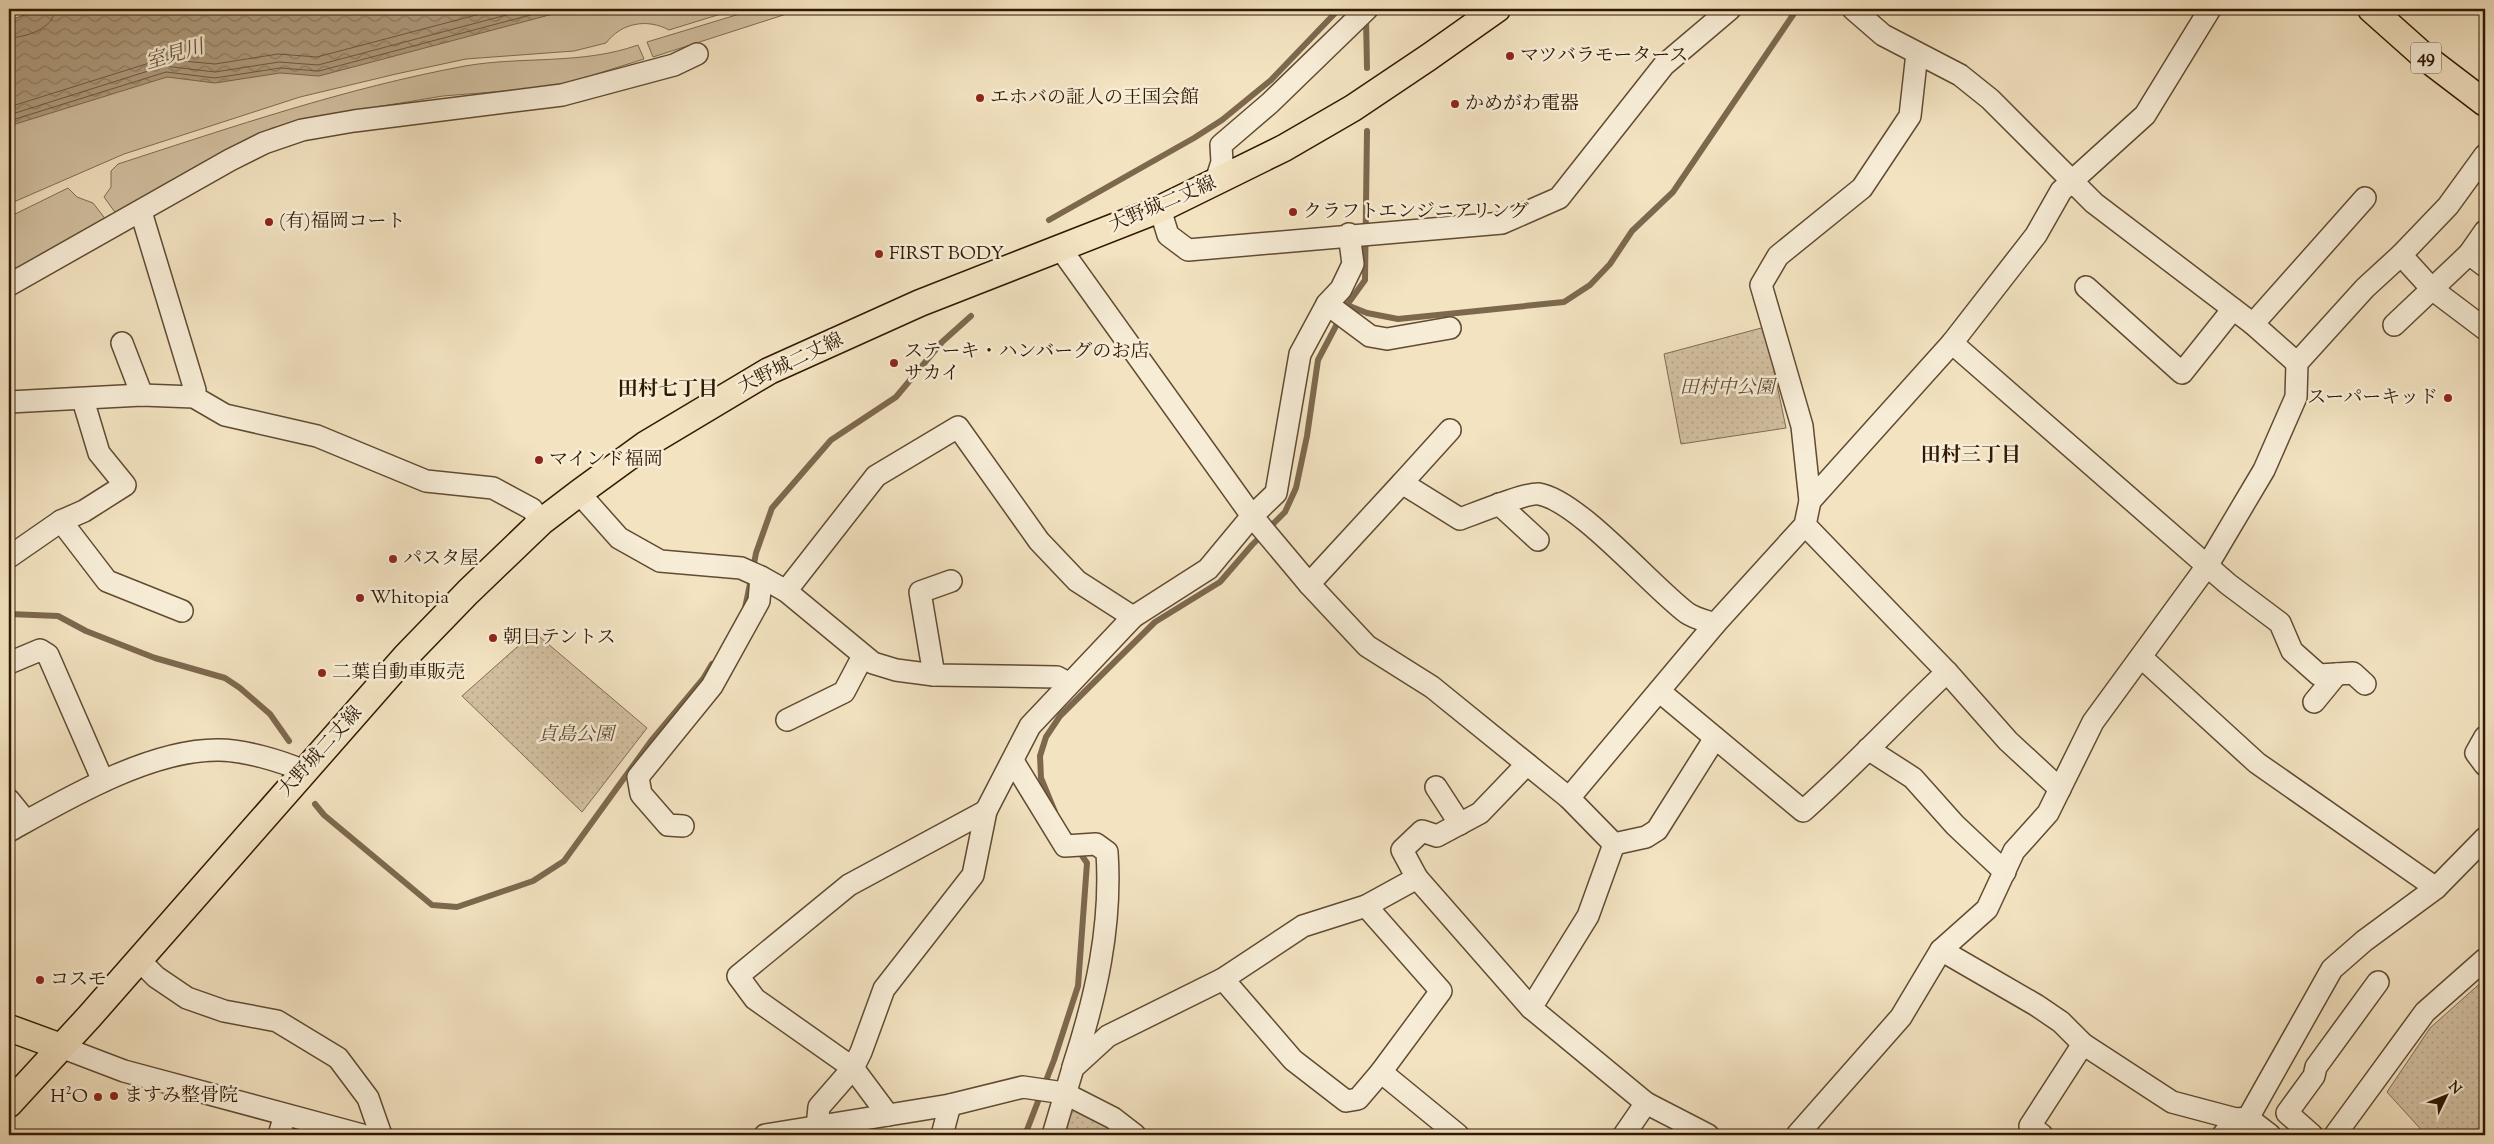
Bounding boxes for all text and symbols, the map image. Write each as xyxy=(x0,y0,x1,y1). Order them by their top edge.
water label: 室見川 xyxy=(142,33,210,78)
road number: 49 xyxy=(2411,42,2441,74)
place label: マツバラモータース xyxy=(1520,43,1688,70)
marker: マツバラモータース xyxy=(1504,50,1516,62)
place label: エホバの証人の王国会館 xyxy=(990,85,1199,112)
place label: かめがわ電器 xyxy=(1465,91,1579,118)
marker: エホバの証人の王国会館 xyxy=(974,92,986,104)
marker: かめがわ電器 xyxy=(1449,98,1461,110)
street label: 大野城二丈線 xyxy=(1105,170,1221,240)
place label: クラフトエンジニアリング xyxy=(1303,199,1529,226)
marker: クラフトエンジニアリング xyxy=(1287,206,1299,218)
place label: (有)福岡コート xyxy=(279,209,405,236)
marker: (有)福岡コート xyxy=(263,216,275,228)
place label: FIRST BODY xyxy=(889,241,1005,268)
marker: FIRST BODY xyxy=(873,248,885,260)
street label: 大野城二丈線 xyxy=(734,327,848,401)
place label: ステーキ・ハンバーグのお店 サカイ xyxy=(904,339,1149,388)
marker: ステーキ・ハンバーグのお店 サカイ xyxy=(888,357,900,369)
park label: 田村中公園 xyxy=(1679,375,1777,402)
district label: 田村七丁目 xyxy=(618,376,718,405)
place label: スーパーキッド xyxy=(2307,385,2438,412)
marker: スーパーキッド xyxy=(2442,392,2454,404)
district label: 田村三丁目 xyxy=(1921,442,2021,471)
place label: マインド福岡 xyxy=(549,447,663,474)
marker: マインド福岡 xyxy=(533,454,545,466)
place label: パスタ屋 xyxy=(403,546,479,573)
marker: パスタ屋 xyxy=(387,553,399,565)
place label: Whitopia xyxy=(370,585,449,612)
marker: Whitopia xyxy=(354,592,366,604)
place label: 朝日テントス xyxy=(503,625,616,652)
marker: 朝日テントス xyxy=(487,632,499,644)
place label: 二葉自動車販売 xyxy=(332,660,465,687)
marker: 二葉自動車販売 xyxy=(316,667,328,679)
street label: 大野城二丈線 xyxy=(273,701,369,803)
park label: 貞島公園 xyxy=(538,722,617,749)
place label: コスモ xyxy=(50,967,107,994)
marker: コスモ xyxy=(34,974,46,986)
north arrow xyxy=(2422,1072,2472,1122)
text: N xyxy=(2443,1078,2465,1099)
place label: ますみ整骨院 xyxy=(124,1083,238,1110)
place label: H²O xyxy=(50,1084,88,1111)
marker: ますみ整骨院 xyxy=(108,1090,120,1102)
marker: H²O xyxy=(92,1091,104,1103)

